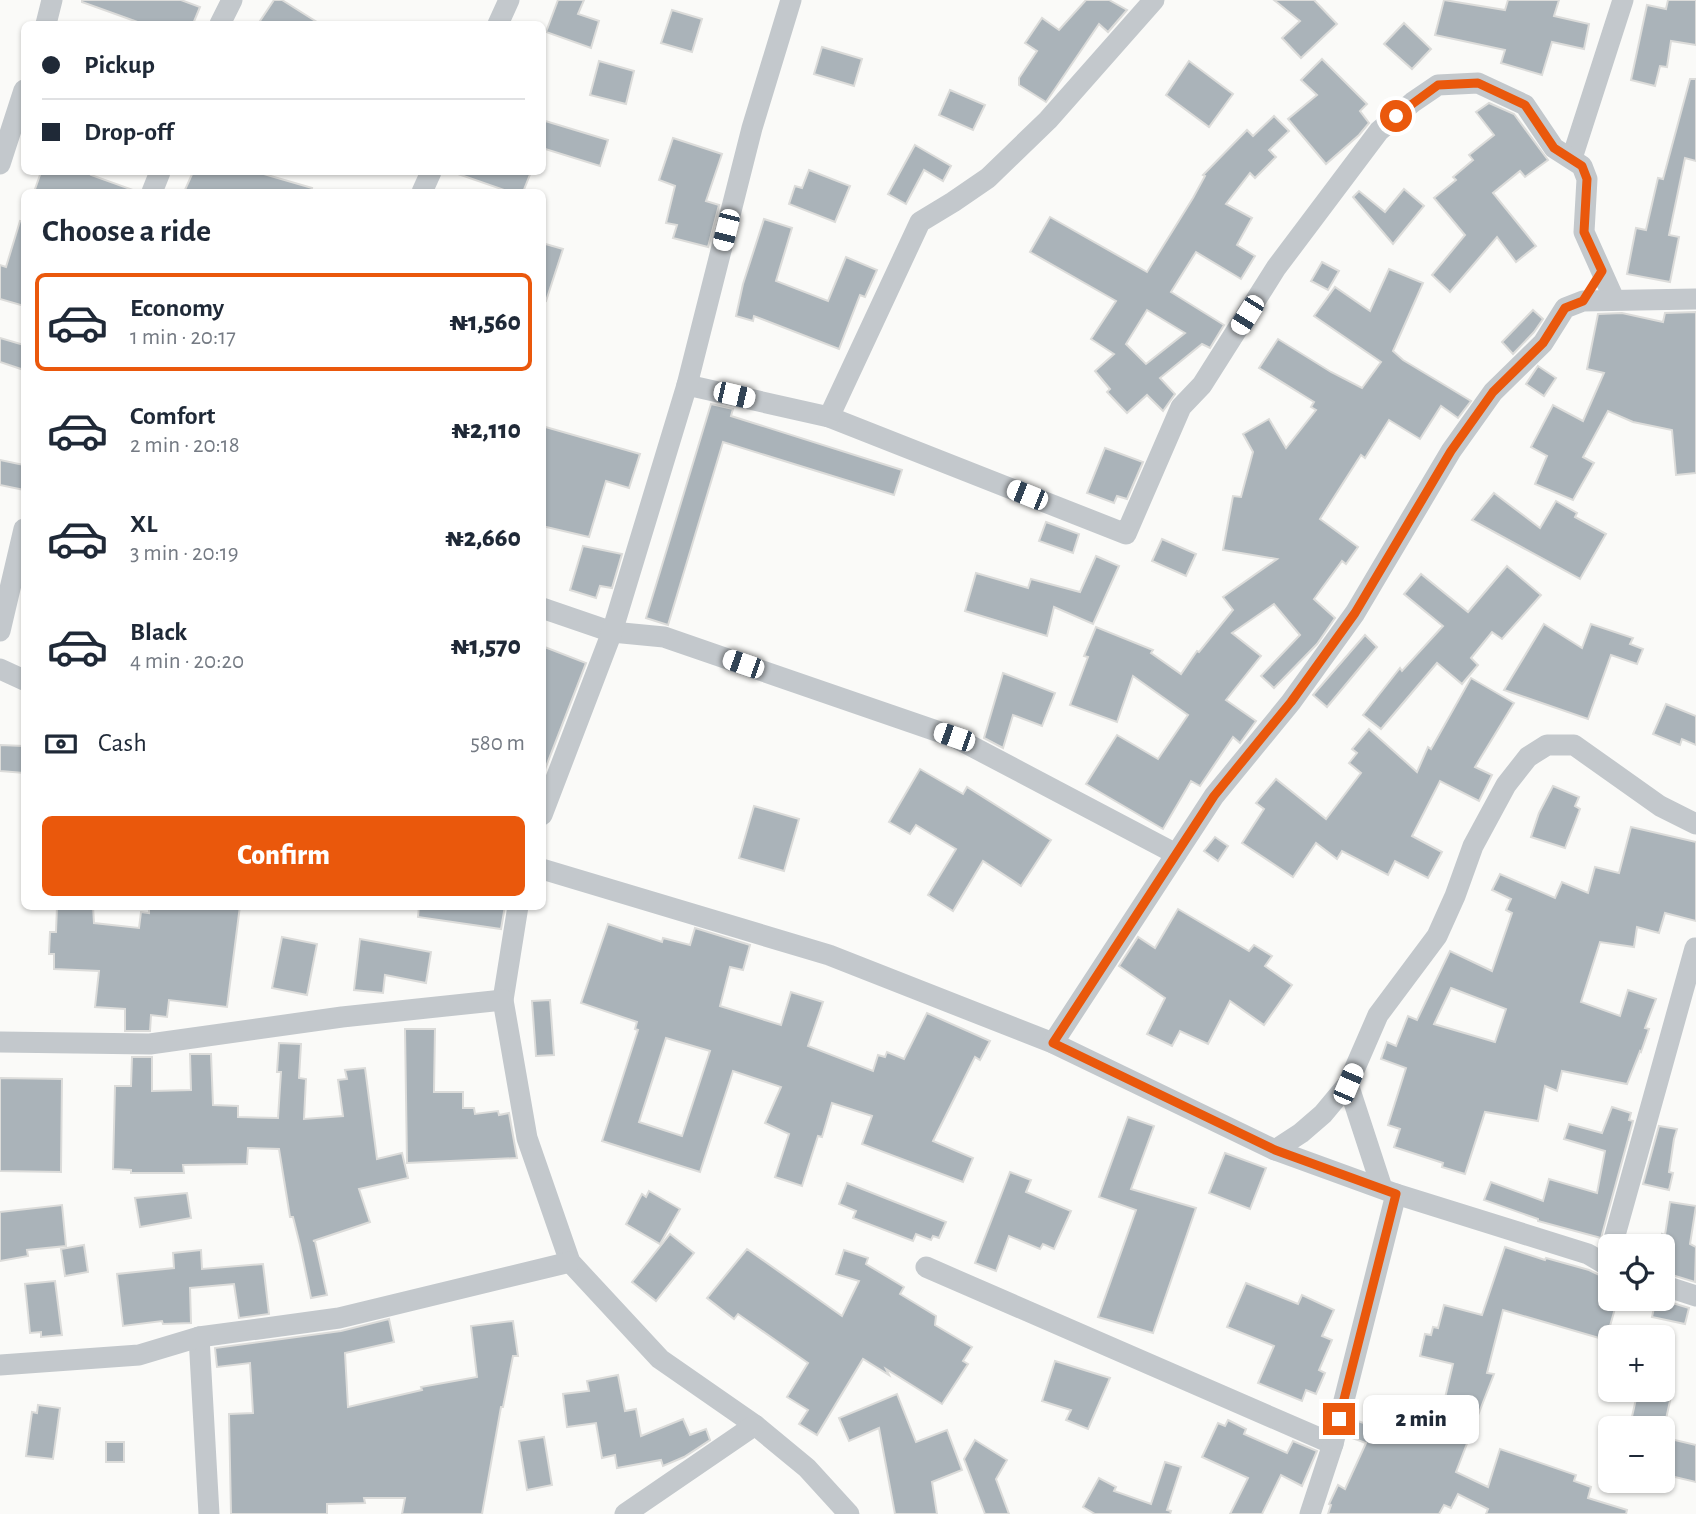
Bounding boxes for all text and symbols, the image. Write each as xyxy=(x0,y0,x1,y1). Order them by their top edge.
text: Pickup xyxy=(84,52,155,78)
route start xyxy=(1380,100,1412,132)
text: Drop-off xyxy=(84,119,173,145)
car xyxy=(711,207,742,253)
text: Choose a ride xyxy=(42,215,211,247)
icon: car xyxy=(46,291,109,354)
car xyxy=(1227,292,1268,338)
text: Economy xyxy=(130,295,224,321)
text: ₦1,560 xyxy=(449,309,521,335)
text: 1 min · 20:17 xyxy=(130,326,236,349)
car xyxy=(712,380,757,410)
icon: car xyxy=(46,399,109,462)
text: Comfort xyxy=(130,403,215,429)
text: ₦2,110 xyxy=(452,417,521,443)
text: 2 min · 20:18 xyxy=(130,434,240,457)
car xyxy=(1004,477,1051,513)
icon: car xyxy=(46,507,109,570)
text: XL xyxy=(130,511,157,537)
text: ₦2,660 xyxy=(445,525,521,551)
text: 3 min · 20:19 xyxy=(130,542,239,565)
icon: car xyxy=(46,615,109,678)
text: Black xyxy=(130,619,187,645)
text: ₦1,570 xyxy=(451,633,521,659)
car xyxy=(720,647,767,681)
text: 4 min · 20:20 xyxy=(130,650,244,673)
car xyxy=(931,720,978,754)
icon: cash xyxy=(42,725,80,763)
text: Cash xyxy=(98,730,147,756)
text: 580 m xyxy=(470,732,525,755)
button: Confirm xyxy=(42,816,525,896)
car xyxy=(1331,1061,1366,1107)
map controls xyxy=(1598,1234,1675,1493)
button: locate xyxy=(1598,1234,1675,1311)
button: + xyxy=(1598,1325,1675,1402)
callout: 2 min xyxy=(1364,1394,1479,1444)
route end xyxy=(1323,1403,1355,1435)
text: 2 min xyxy=(1395,1408,1447,1431)
button: − xyxy=(1598,1416,1675,1493)

